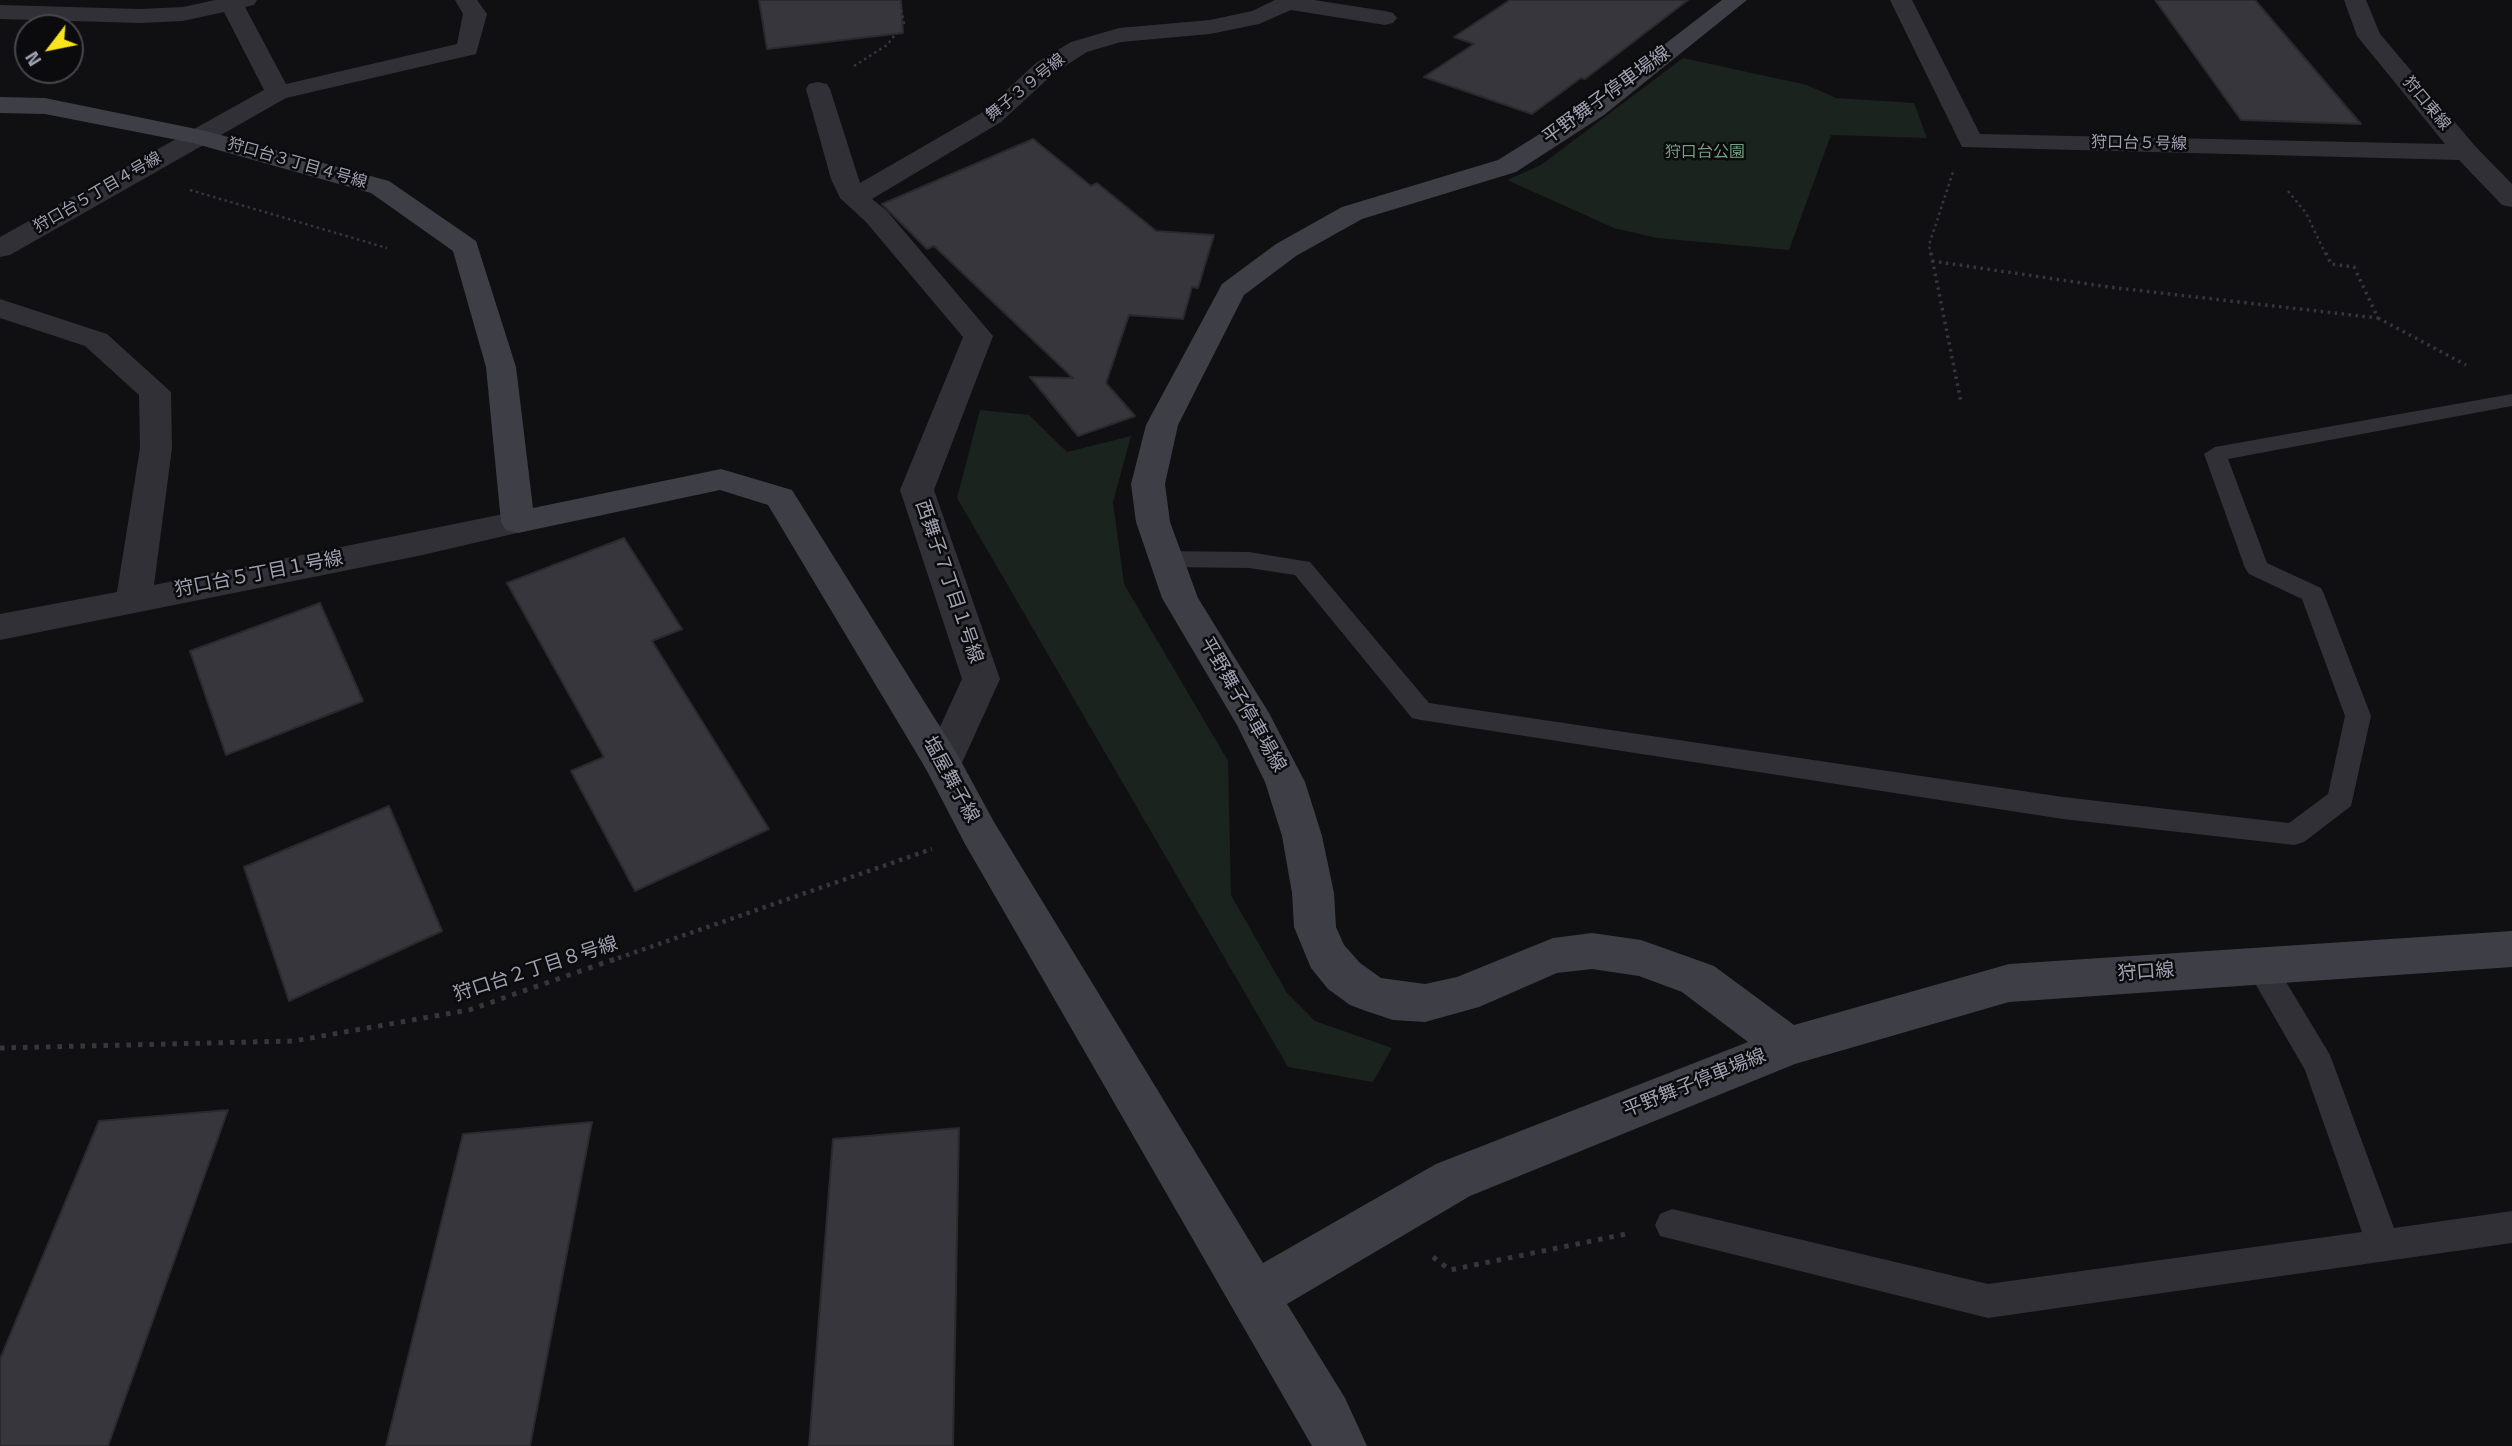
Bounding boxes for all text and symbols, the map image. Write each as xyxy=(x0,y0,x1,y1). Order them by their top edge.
north arrow xyxy=(14,14,84,84)
street label: 平野舞子停車場線 xyxy=(1539,42,1675,150)
text: N xyxy=(17,46,48,73)
street label: 舞子３９号線 xyxy=(983,50,1069,126)
street label: 狩口東線 xyxy=(2398,73,2454,135)
street label: 狩口台５号線 xyxy=(2091,134,2187,154)
street label: 狩口台３丁目４号線 xyxy=(225,135,369,193)
park label: 狩口台公園 xyxy=(1665,143,1745,163)
street label: 狩口台５丁目４号線 xyxy=(31,149,165,237)
street label: 西舞子７丁目１号線 xyxy=(909,497,987,667)
street label: 狩口台５丁目１号線 xyxy=(173,547,345,603)
street label: 平野舞子停車場線 xyxy=(1194,633,1290,777)
street label: 塩屋舞子線 xyxy=(917,733,983,827)
street label: 狩口台２丁目８号線 xyxy=(451,933,621,1007)
street label: 狩口線 xyxy=(2117,960,2175,986)
street label: 平野舞子停車場線 xyxy=(1620,1045,1770,1123)

